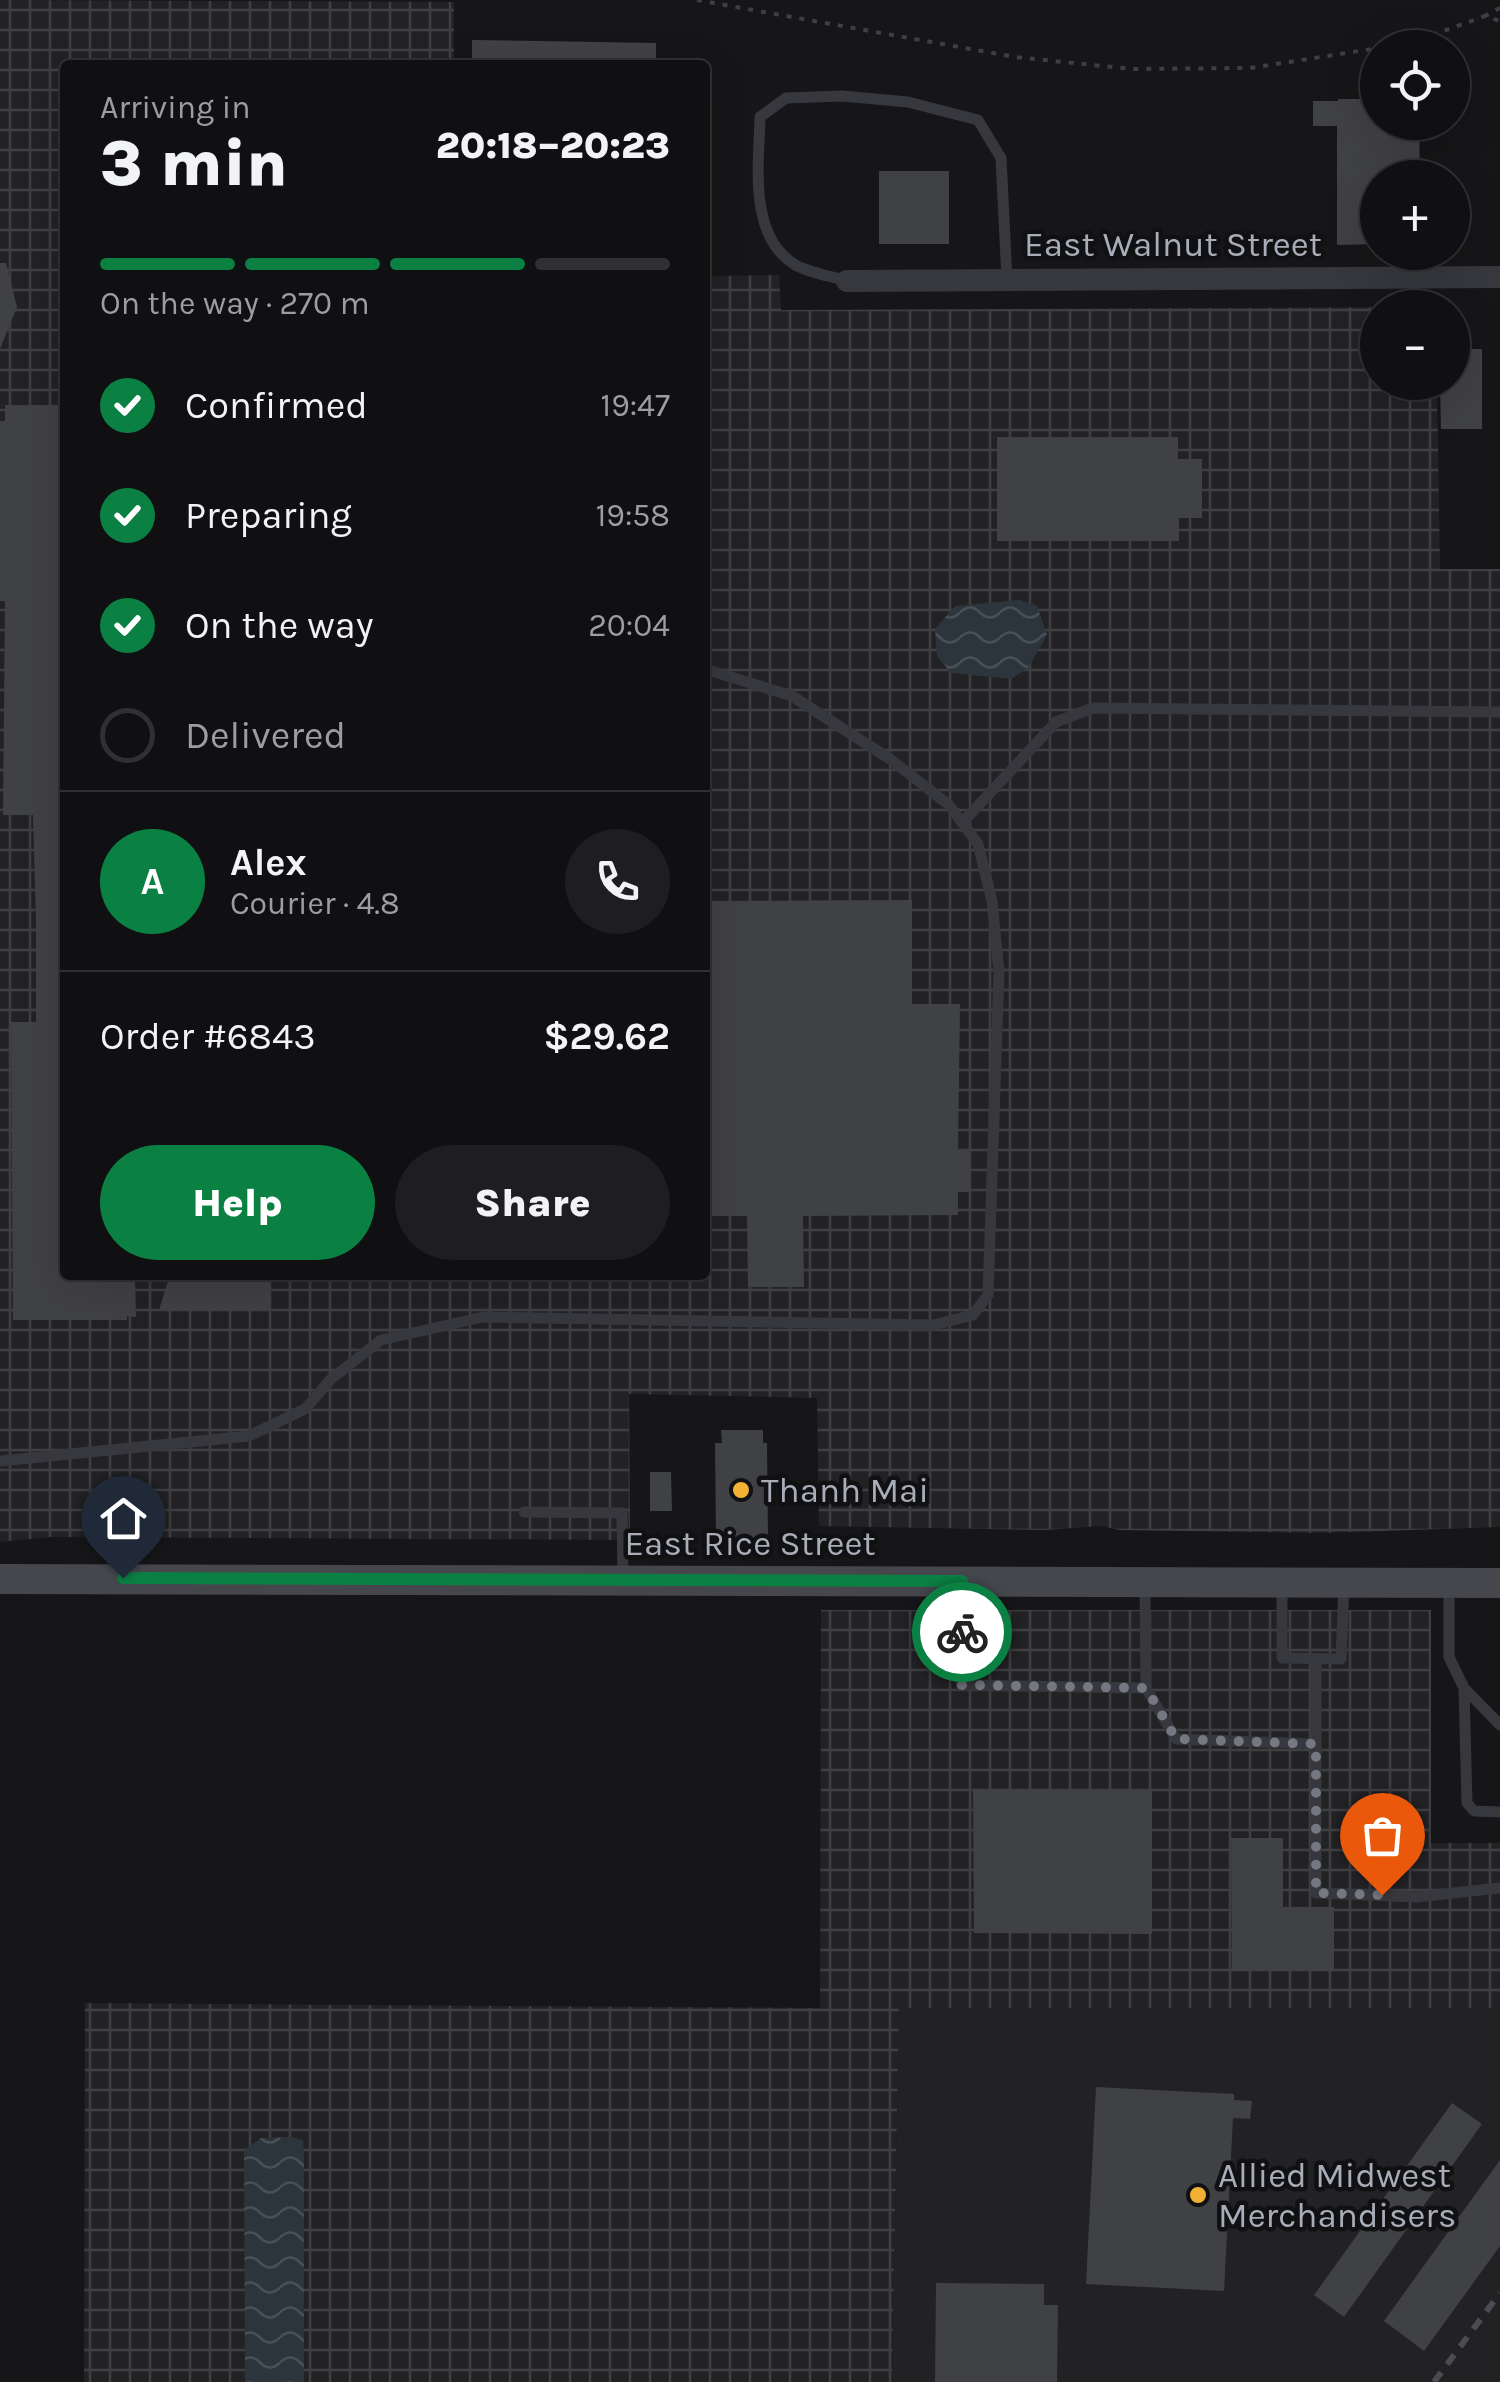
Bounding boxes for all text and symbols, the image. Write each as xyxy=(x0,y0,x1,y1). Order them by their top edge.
map controls xyxy=(1360,30,1470,400)
button: locate xyxy=(1360,30,1470,140)
text: Arriving in xyxy=(100,89,251,126)
text: 20:18–20:23 xyxy=(436,123,670,168)
text: 3 min xyxy=(100,125,288,201)
button: + xyxy=(1360,160,1470,270)
street label: East Walnut Street xyxy=(1024,224,1322,265)
text: On the way · 270 m xyxy=(100,285,370,322)
button: − xyxy=(1360,290,1470,400)
icon: check xyxy=(100,378,155,433)
text: Confirmed xyxy=(185,383,368,428)
text: 19:47 xyxy=(601,387,670,424)
icon: check xyxy=(100,488,155,543)
text: Preparing xyxy=(185,493,352,538)
text: 19:58 xyxy=(596,497,670,534)
icon: check xyxy=(100,598,155,653)
text: On the way xyxy=(185,603,373,648)
text: 20:04 xyxy=(588,607,670,644)
text: Delivered xyxy=(185,713,346,758)
button: phone xyxy=(565,829,670,934)
text: Alex xyxy=(230,840,307,885)
text: A xyxy=(141,859,164,904)
text: Courier · 4.8 xyxy=(230,885,400,922)
text: Order #6843 xyxy=(100,1014,316,1059)
text: $29.62 xyxy=(543,1014,670,1059)
button: Help xyxy=(100,1145,375,1260)
button: Share xyxy=(395,1145,670,1260)
place label: Thanh Mai xyxy=(761,1470,929,1511)
pin xyxy=(81,1476,166,1579)
marker: Thanh Mai xyxy=(730,1479,752,1501)
icon: home xyxy=(96,1491,151,1546)
street label: East Rice Street xyxy=(624,1523,876,1564)
courier xyxy=(912,1582,1012,1682)
icon: bike xyxy=(935,1605,990,1660)
pin xyxy=(1340,1793,1425,1896)
icon: bag xyxy=(1355,1808,1410,1863)
place label: Allied Midwest Merchandisers xyxy=(1218,2155,1456,2236)
marker: Allied Midwest Merchandisers xyxy=(1187,2184,1209,2206)

